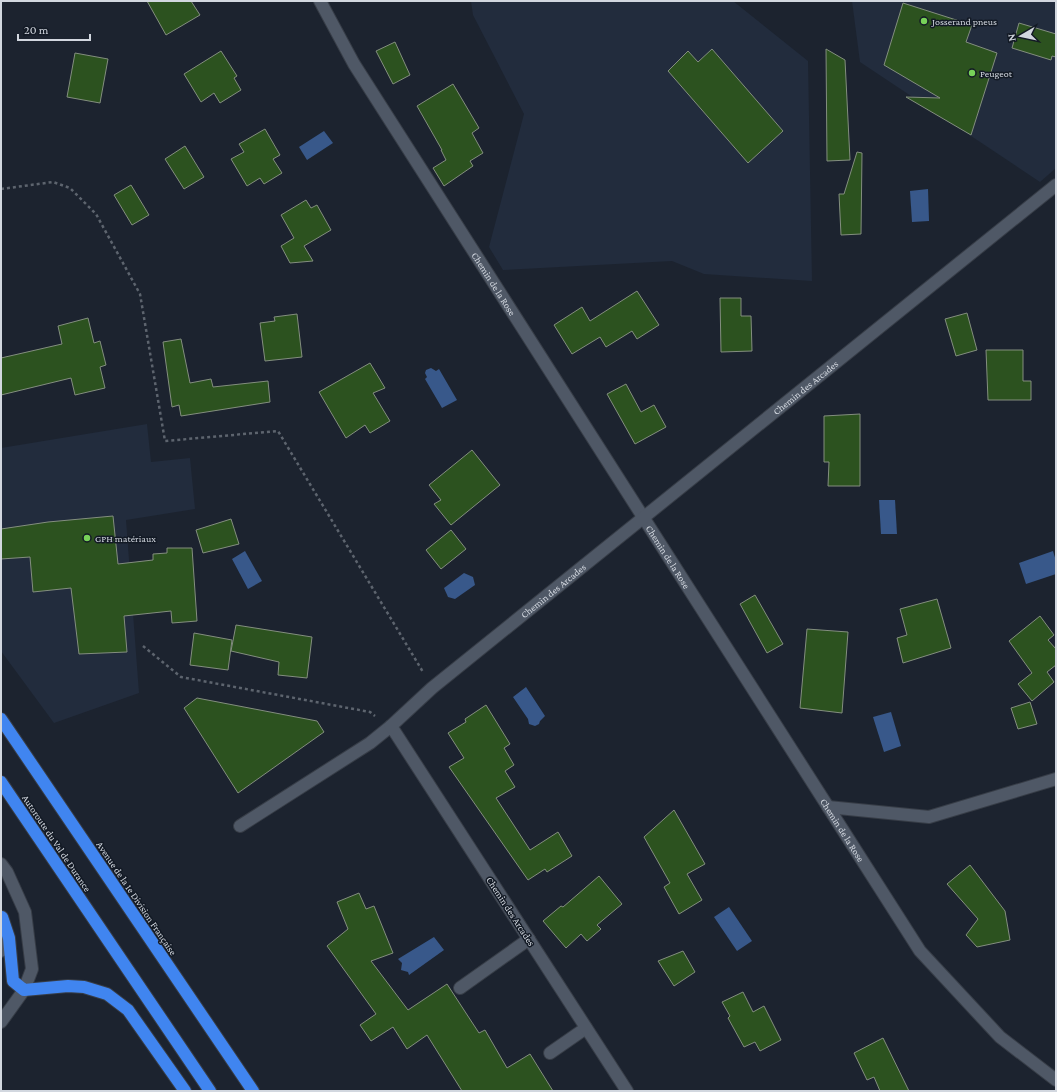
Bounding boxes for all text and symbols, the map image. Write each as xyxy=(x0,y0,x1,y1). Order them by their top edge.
scale bar xyxy=(18,16,90,42)
marker: Josserand pneus xyxy=(919,16,929,26)
place label: Josserand pneus xyxy=(931,16,997,27)
north arrow xyxy=(1001,16,1041,56)
text: 20 m xyxy=(24,23,49,37)
text: N xyxy=(1005,32,1018,42)
marker: Peugeot xyxy=(967,68,977,78)
place label: Peugeot xyxy=(980,68,1013,79)
street label: Chemin de la Rose xyxy=(469,250,518,318)
street label: Chemin des Arcades xyxy=(771,358,840,417)
street label: Chemin de la Rose xyxy=(644,523,693,591)
marker: GPH matériaux xyxy=(82,533,92,543)
place label: GPH matériaux xyxy=(95,533,156,544)
street label: Chemin des Arcades xyxy=(519,561,588,620)
street label: Autoroute du Val de Durance xyxy=(20,793,93,894)
street label: Chemin de la Rose xyxy=(818,796,867,864)
street label: Avenue de la 1e Division Française xyxy=(94,839,179,958)
street label: Chemin des Arcades xyxy=(484,875,537,948)

